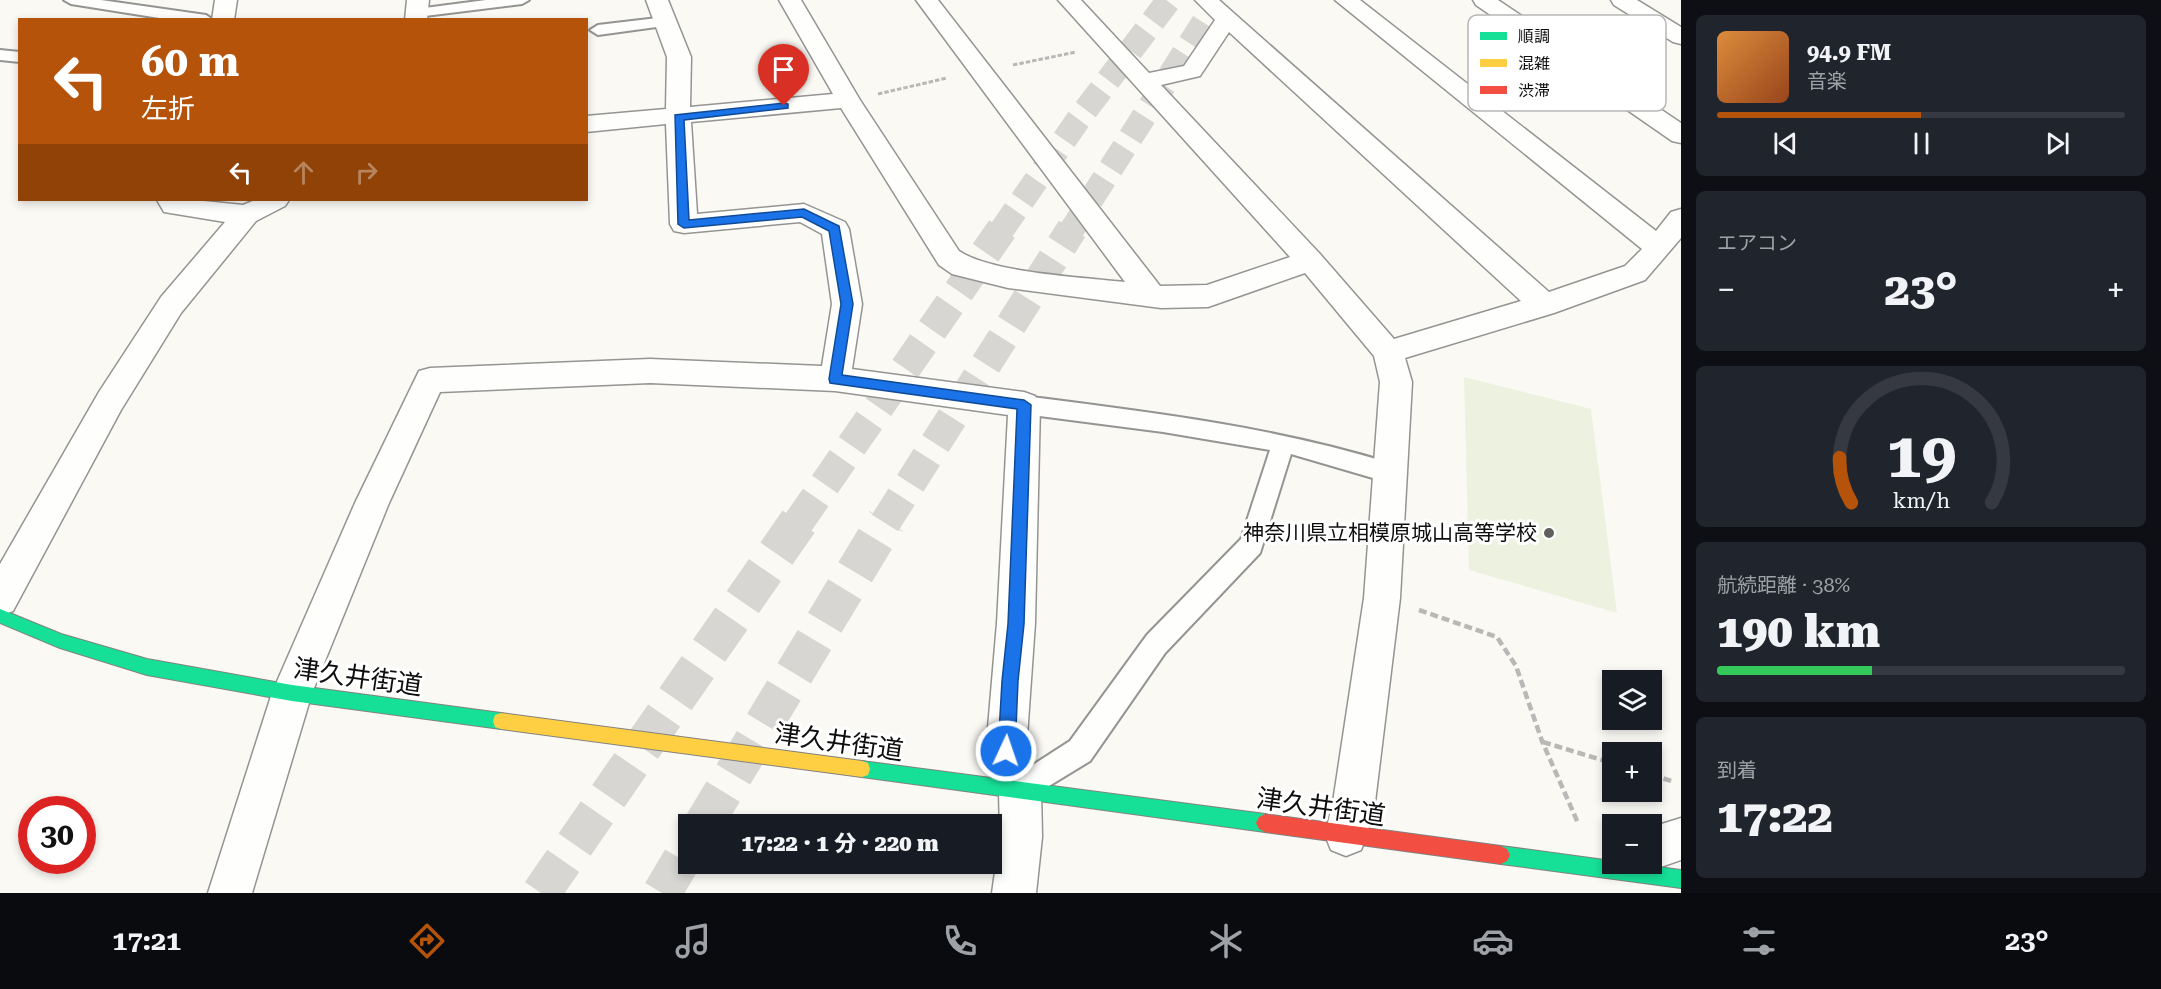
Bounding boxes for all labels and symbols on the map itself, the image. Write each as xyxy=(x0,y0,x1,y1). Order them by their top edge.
legend xyxy=(1468,15,1666,111)
text: 順調 xyxy=(1518,27,1550,46)
pin xyxy=(758,44,809,106)
text: 混雑 xyxy=(1518,54,1550,73)
text: 渋滞 xyxy=(1518,81,1550,100)
place label: 神奈川県立相模原城山高等学校 xyxy=(1243,521,1537,545)
marker: 神奈川県立相模原城山高等学校 xyxy=(1542,526,1556,540)
street label: 津久井街道 xyxy=(292,653,424,701)
street label: 津久井街道 xyxy=(773,718,905,766)
position arrow xyxy=(974,719,1038,783)
street label: 津久井街道 xyxy=(1255,783,1387,831)
speed limit sign: 30 xyxy=(18,796,96,874)

